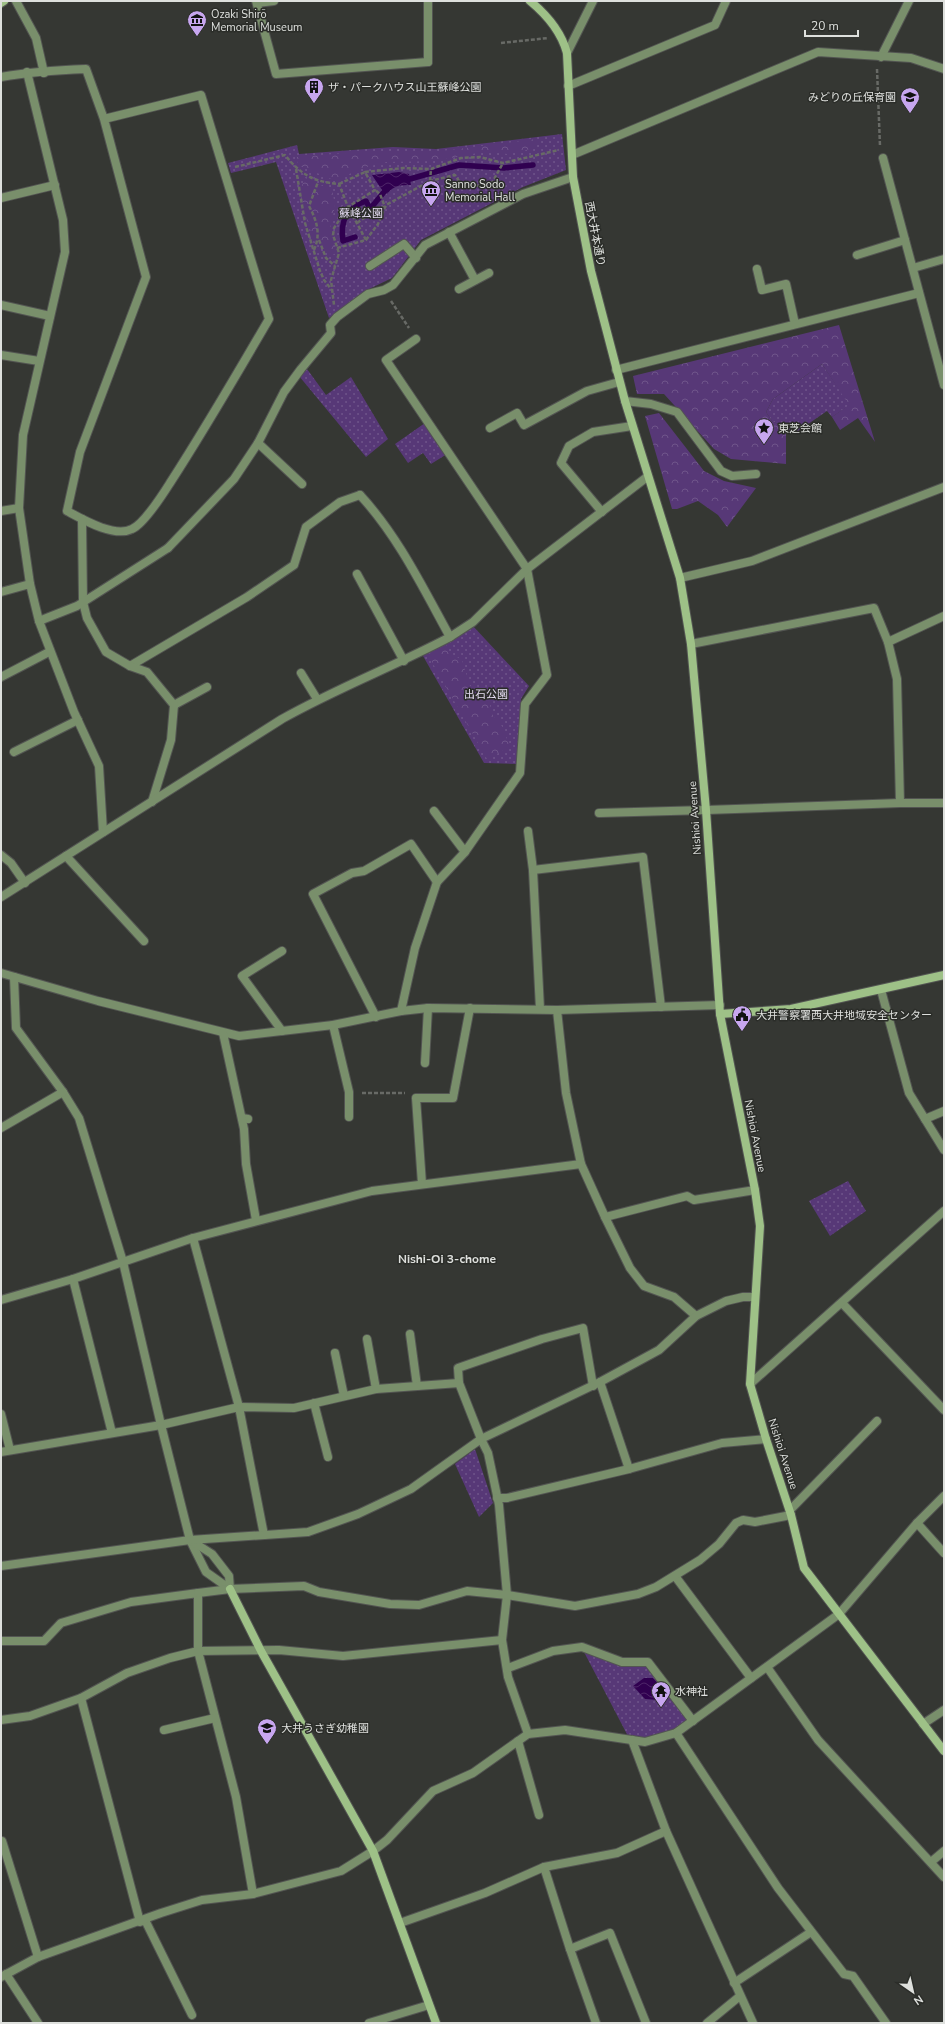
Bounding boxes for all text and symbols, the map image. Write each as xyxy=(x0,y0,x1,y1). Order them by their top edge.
place label: Ozaki Shirō Memorial Museum xyxy=(211,7,303,35)
museum icon: Ozaki Shirō Memorial Museum xyxy=(186,9,208,37)
scale bar xyxy=(805,12,858,38)
text: 20 m xyxy=(811,18,839,34)
building icon: ザ・パークハウス山王蘇峰公園 xyxy=(303,76,325,104)
place label: ザ・パークハウス山王蘇峰公園 xyxy=(328,80,481,95)
school or university icon: みどりの丘保育園 xyxy=(899,86,921,114)
place label: みどりの丘保育園 xyxy=(808,90,896,105)
place label: Sanno Sodo Memorial Hall xyxy=(445,177,516,205)
museum icon: Sanno Sodo Memorial Hall xyxy=(420,179,442,207)
street label: 西大井本通り xyxy=(581,200,609,268)
park label: 蘇峰公園 xyxy=(339,206,383,221)
place icon: 東芝会館 xyxy=(753,417,775,445)
place label: 東芝会館 xyxy=(778,421,822,436)
park label: 出石公園 xyxy=(464,687,508,702)
street label: Nishioi Avenue xyxy=(685,781,705,855)
public building icon: 大井警察署西大井地域安全センター xyxy=(731,1004,753,1032)
place label: 大井警察署西大井地域安全センター xyxy=(756,1008,932,1023)
street label: Nishioi Avenue xyxy=(741,1098,769,1174)
district label: Nishi-Oi 3-chome xyxy=(398,1251,497,1267)
street label: Nishioi Avenue xyxy=(764,1417,802,1492)
temple icon: 水神社 xyxy=(650,1680,672,1708)
place label: 水神社 xyxy=(675,1684,708,1699)
school or university icon: 大井うさぎ幼稚園 xyxy=(256,1717,278,1745)
place label: 大井うさぎ幼稚園 xyxy=(281,1721,369,1736)
north arrow xyxy=(893,1972,933,2012)
text: N xyxy=(911,1991,926,2008)

